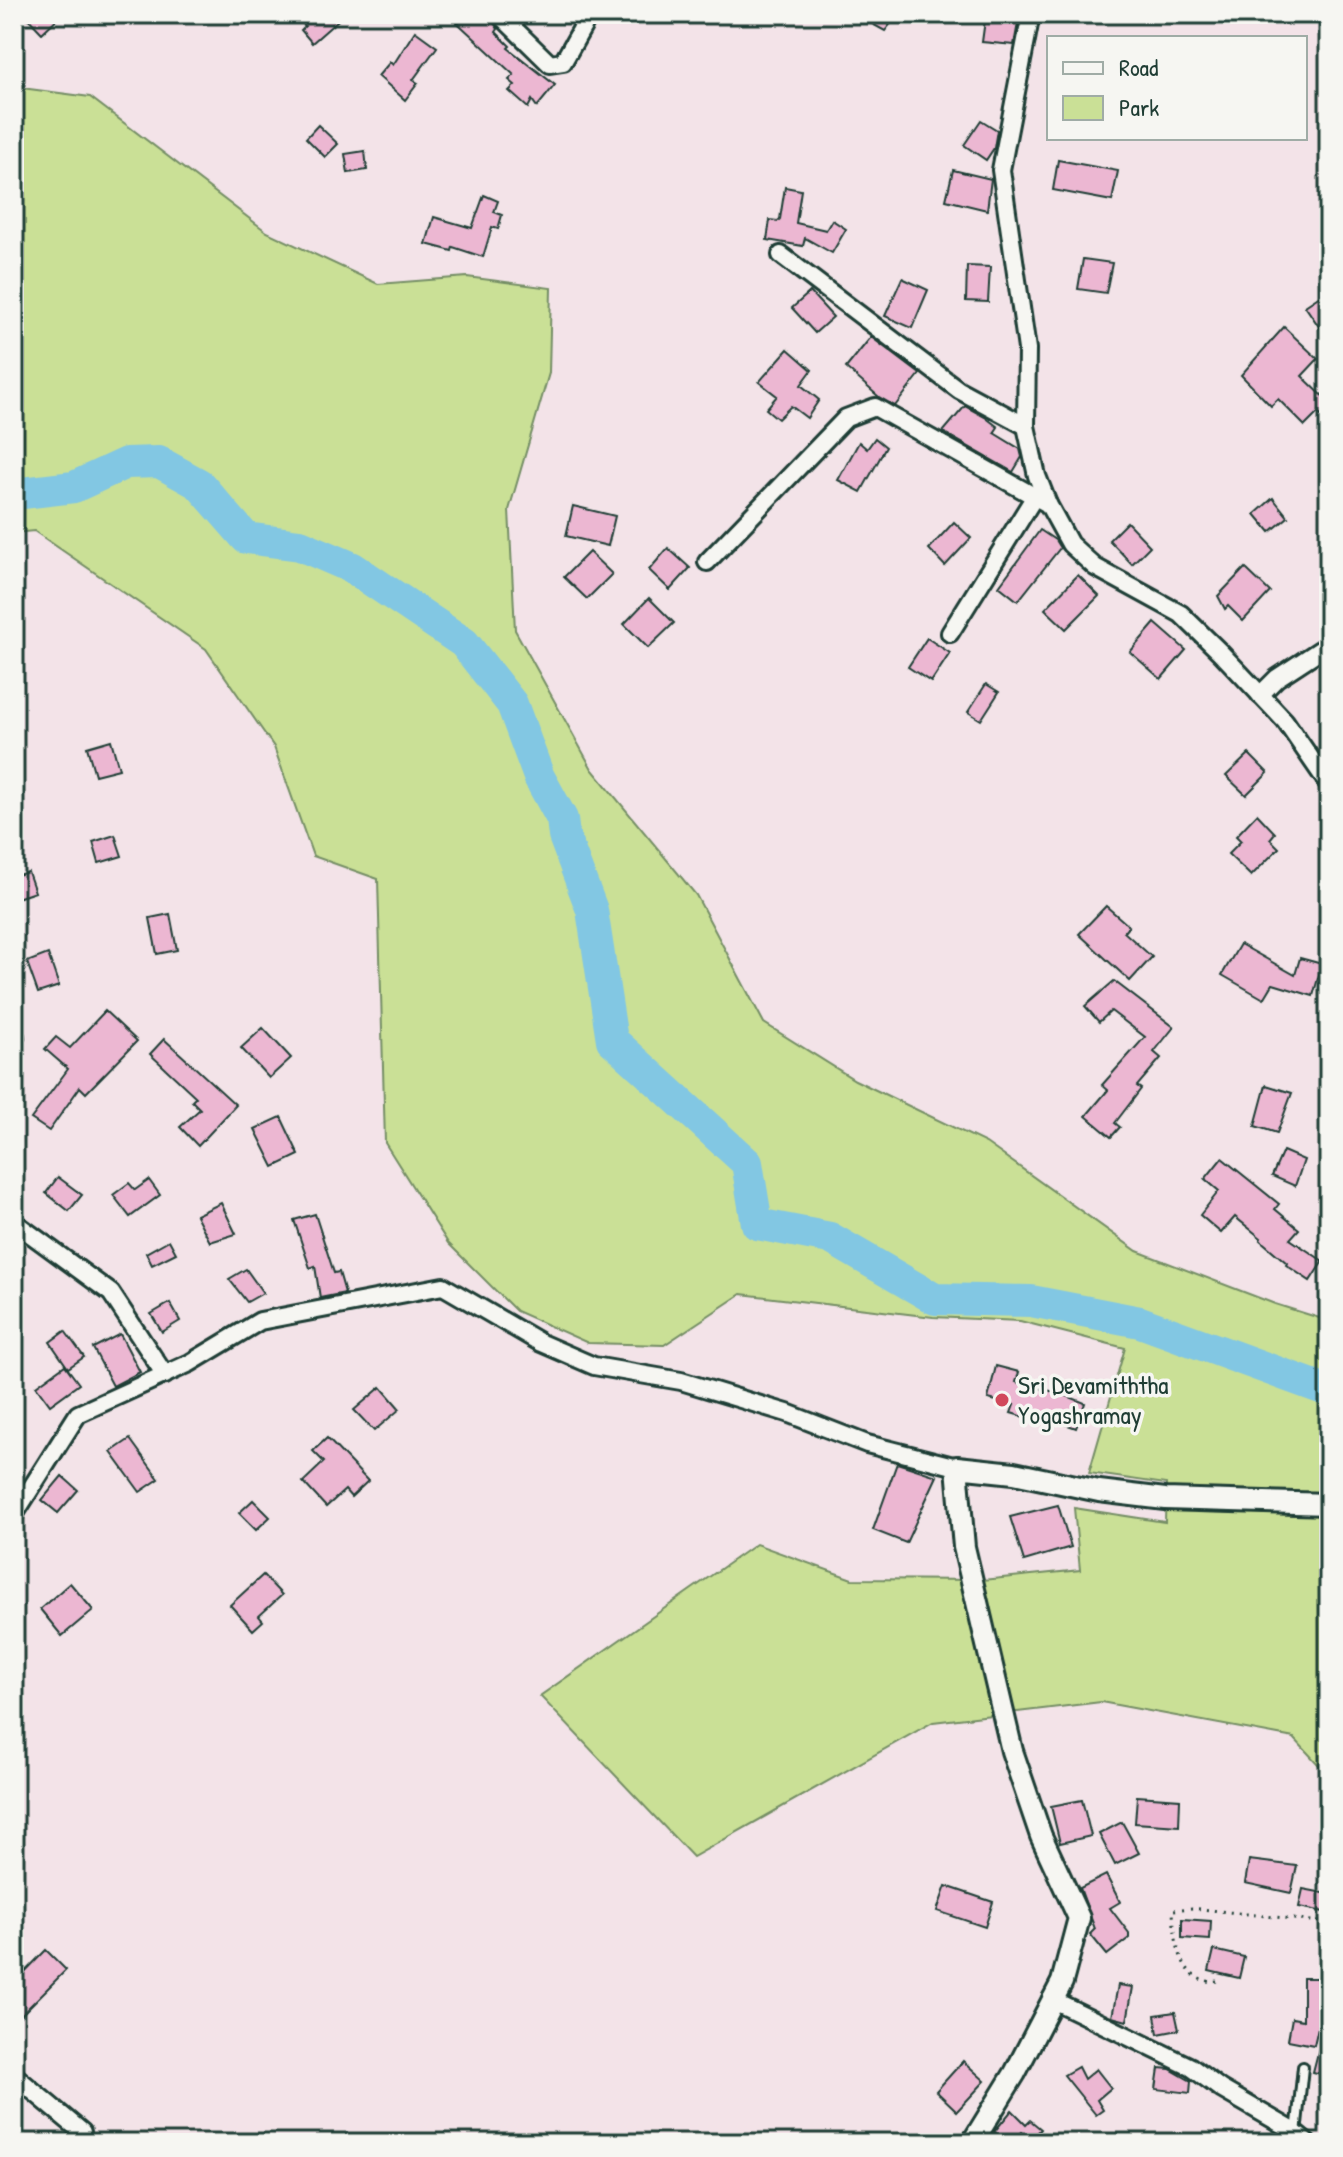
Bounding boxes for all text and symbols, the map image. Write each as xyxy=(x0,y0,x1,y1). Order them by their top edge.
legend xyxy=(1047,36,1307,140)
text: Road xyxy=(1119,51,1158,83)
text: Park xyxy=(1119,91,1159,123)
place label: Sri Devamiththa Yogashramay xyxy=(1018,1367,1168,1432)
marker: Sri Devamiththa Yogashramay xyxy=(993,1391,1011,1409)

